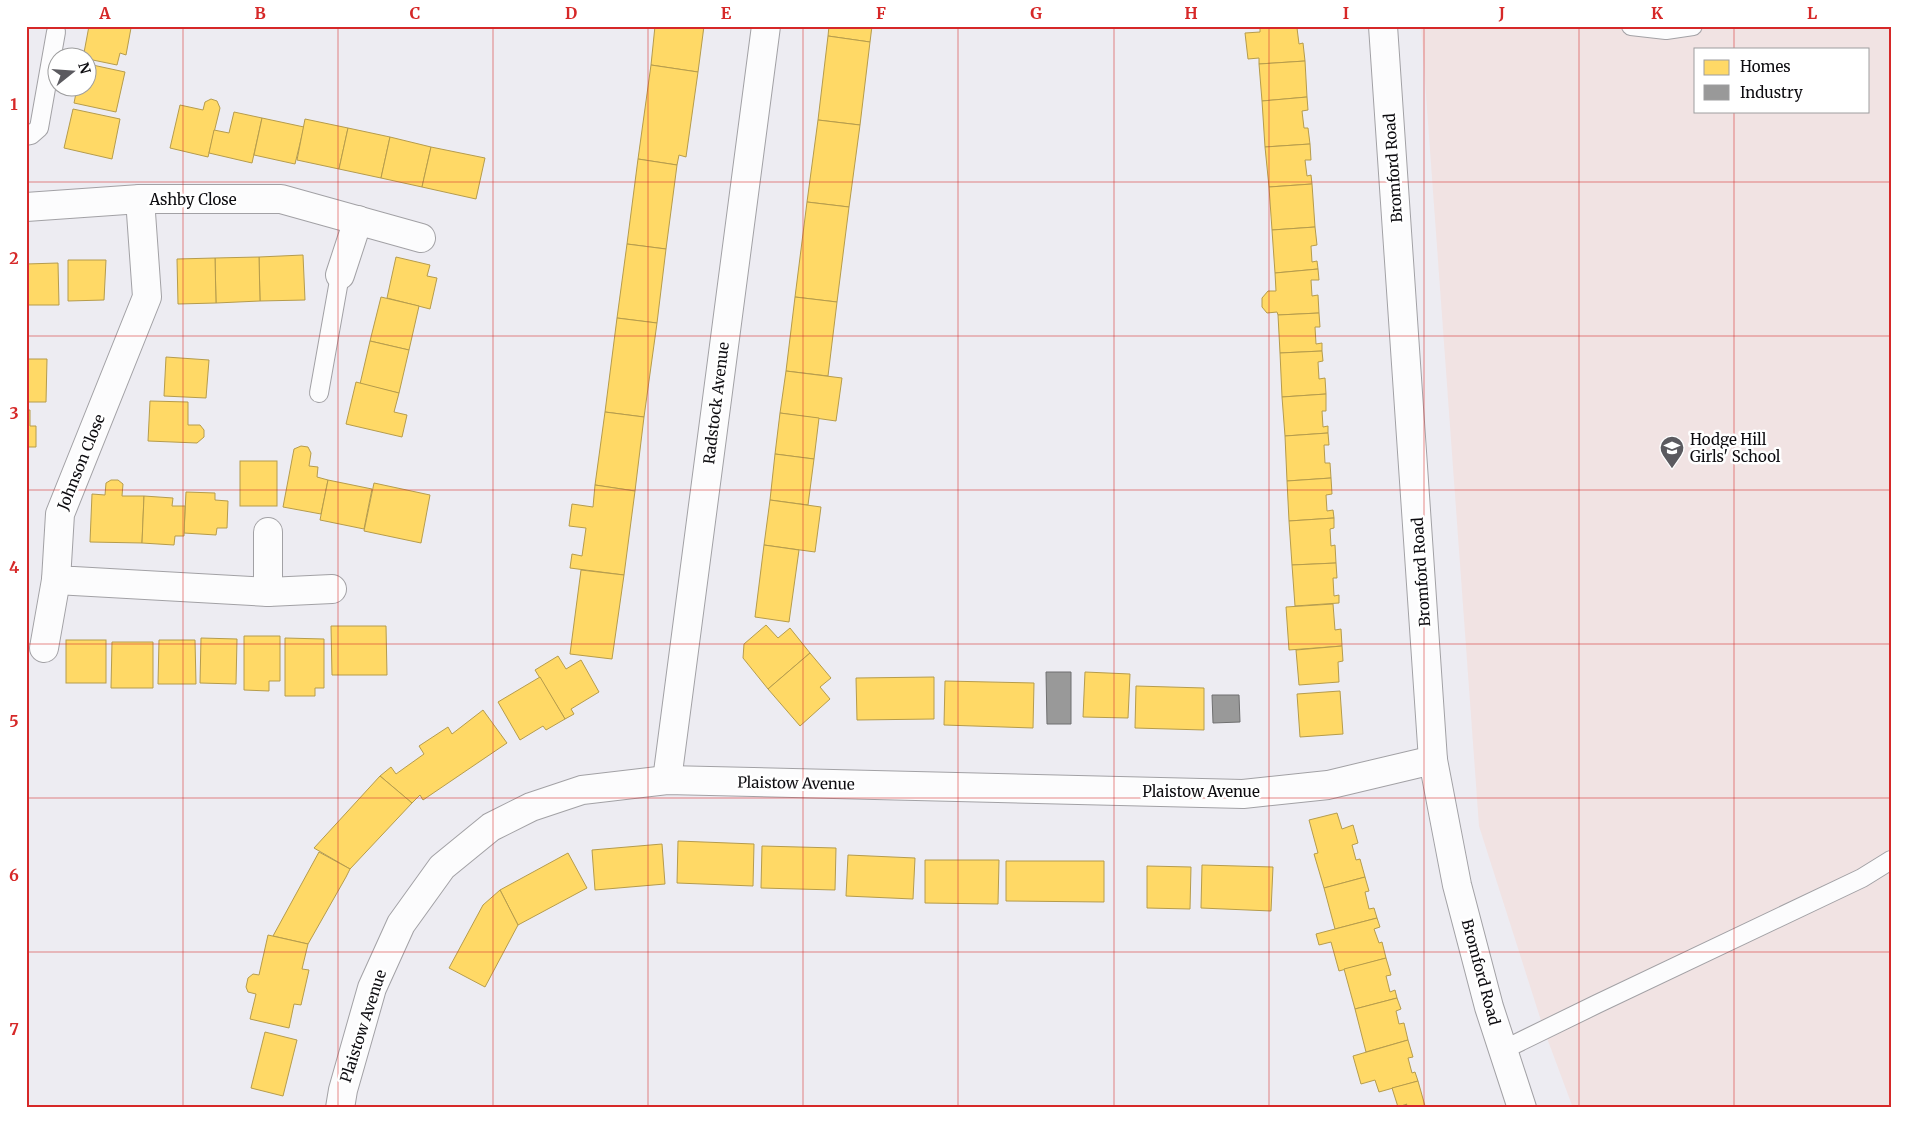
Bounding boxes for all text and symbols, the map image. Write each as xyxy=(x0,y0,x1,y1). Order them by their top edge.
text: A xyxy=(98,3,111,23)
text: B xyxy=(254,3,266,23)
text: C xyxy=(410,3,420,23)
text: D xyxy=(565,3,577,23)
text: E xyxy=(721,3,732,23)
text: F xyxy=(876,3,886,23)
text: G xyxy=(1030,3,1042,23)
text: H xyxy=(1184,3,1198,23)
text: I xyxy=(1343,3,1349,23)
text: J xyxy=(1498,3,1505,23)
text: K xyxy=(1651,3,1663,23)
text: L xyxy=(1807,3,1817,23)
north arrow xyxy=(48,48,98,98)
legend xyxy=(1694,48,1870,112)
text: Homes xyxy=(1740,57,1791,76)
text: N xyxy=(74,60,95,76)
text: Industry xyxy=(1740,83,1803,102)
text: 1 xyxy=(10,94,18,114)
street label: Bromford Road xyxy=(1380,113,1406,223)
street label: Ashby Close xyxy=(148,190,237,209)
text: 2 xyxy=(9,248,19,268)
street label: Radstock Avenue xyxy=(699,341,733,465)
text: 3 xyxy=(9,403,19,423)
street label: Johnson Close xyxy=(53,411,109,514)
place label: Hodge Hill Girls' School xyxy=(1690,430,1781,466)
school or university icon: Hodge Hill Girls' School xyxy=(1659,435,1685,469)
street label: Bromford Road xyxy=(1408,517,1434,627)
text: 4 xyxy=(9,557,19,577)
text: 5 xyxy=(9,711,19,731)
street label: Plaistow Avenue xyxy=(737,772,855,794)
street label: Plaistow Avenue xyxy=(1142,782,1260,801)
text: 6 xyxy=(9,865,19,885)
street label: Bromford Road xyxy=(1458,917,1504,1027)
street label: Plaistow Avenue xyxy=(336,967,390,1085)
text: 7 xyxy=(9,1019,19,1039)

